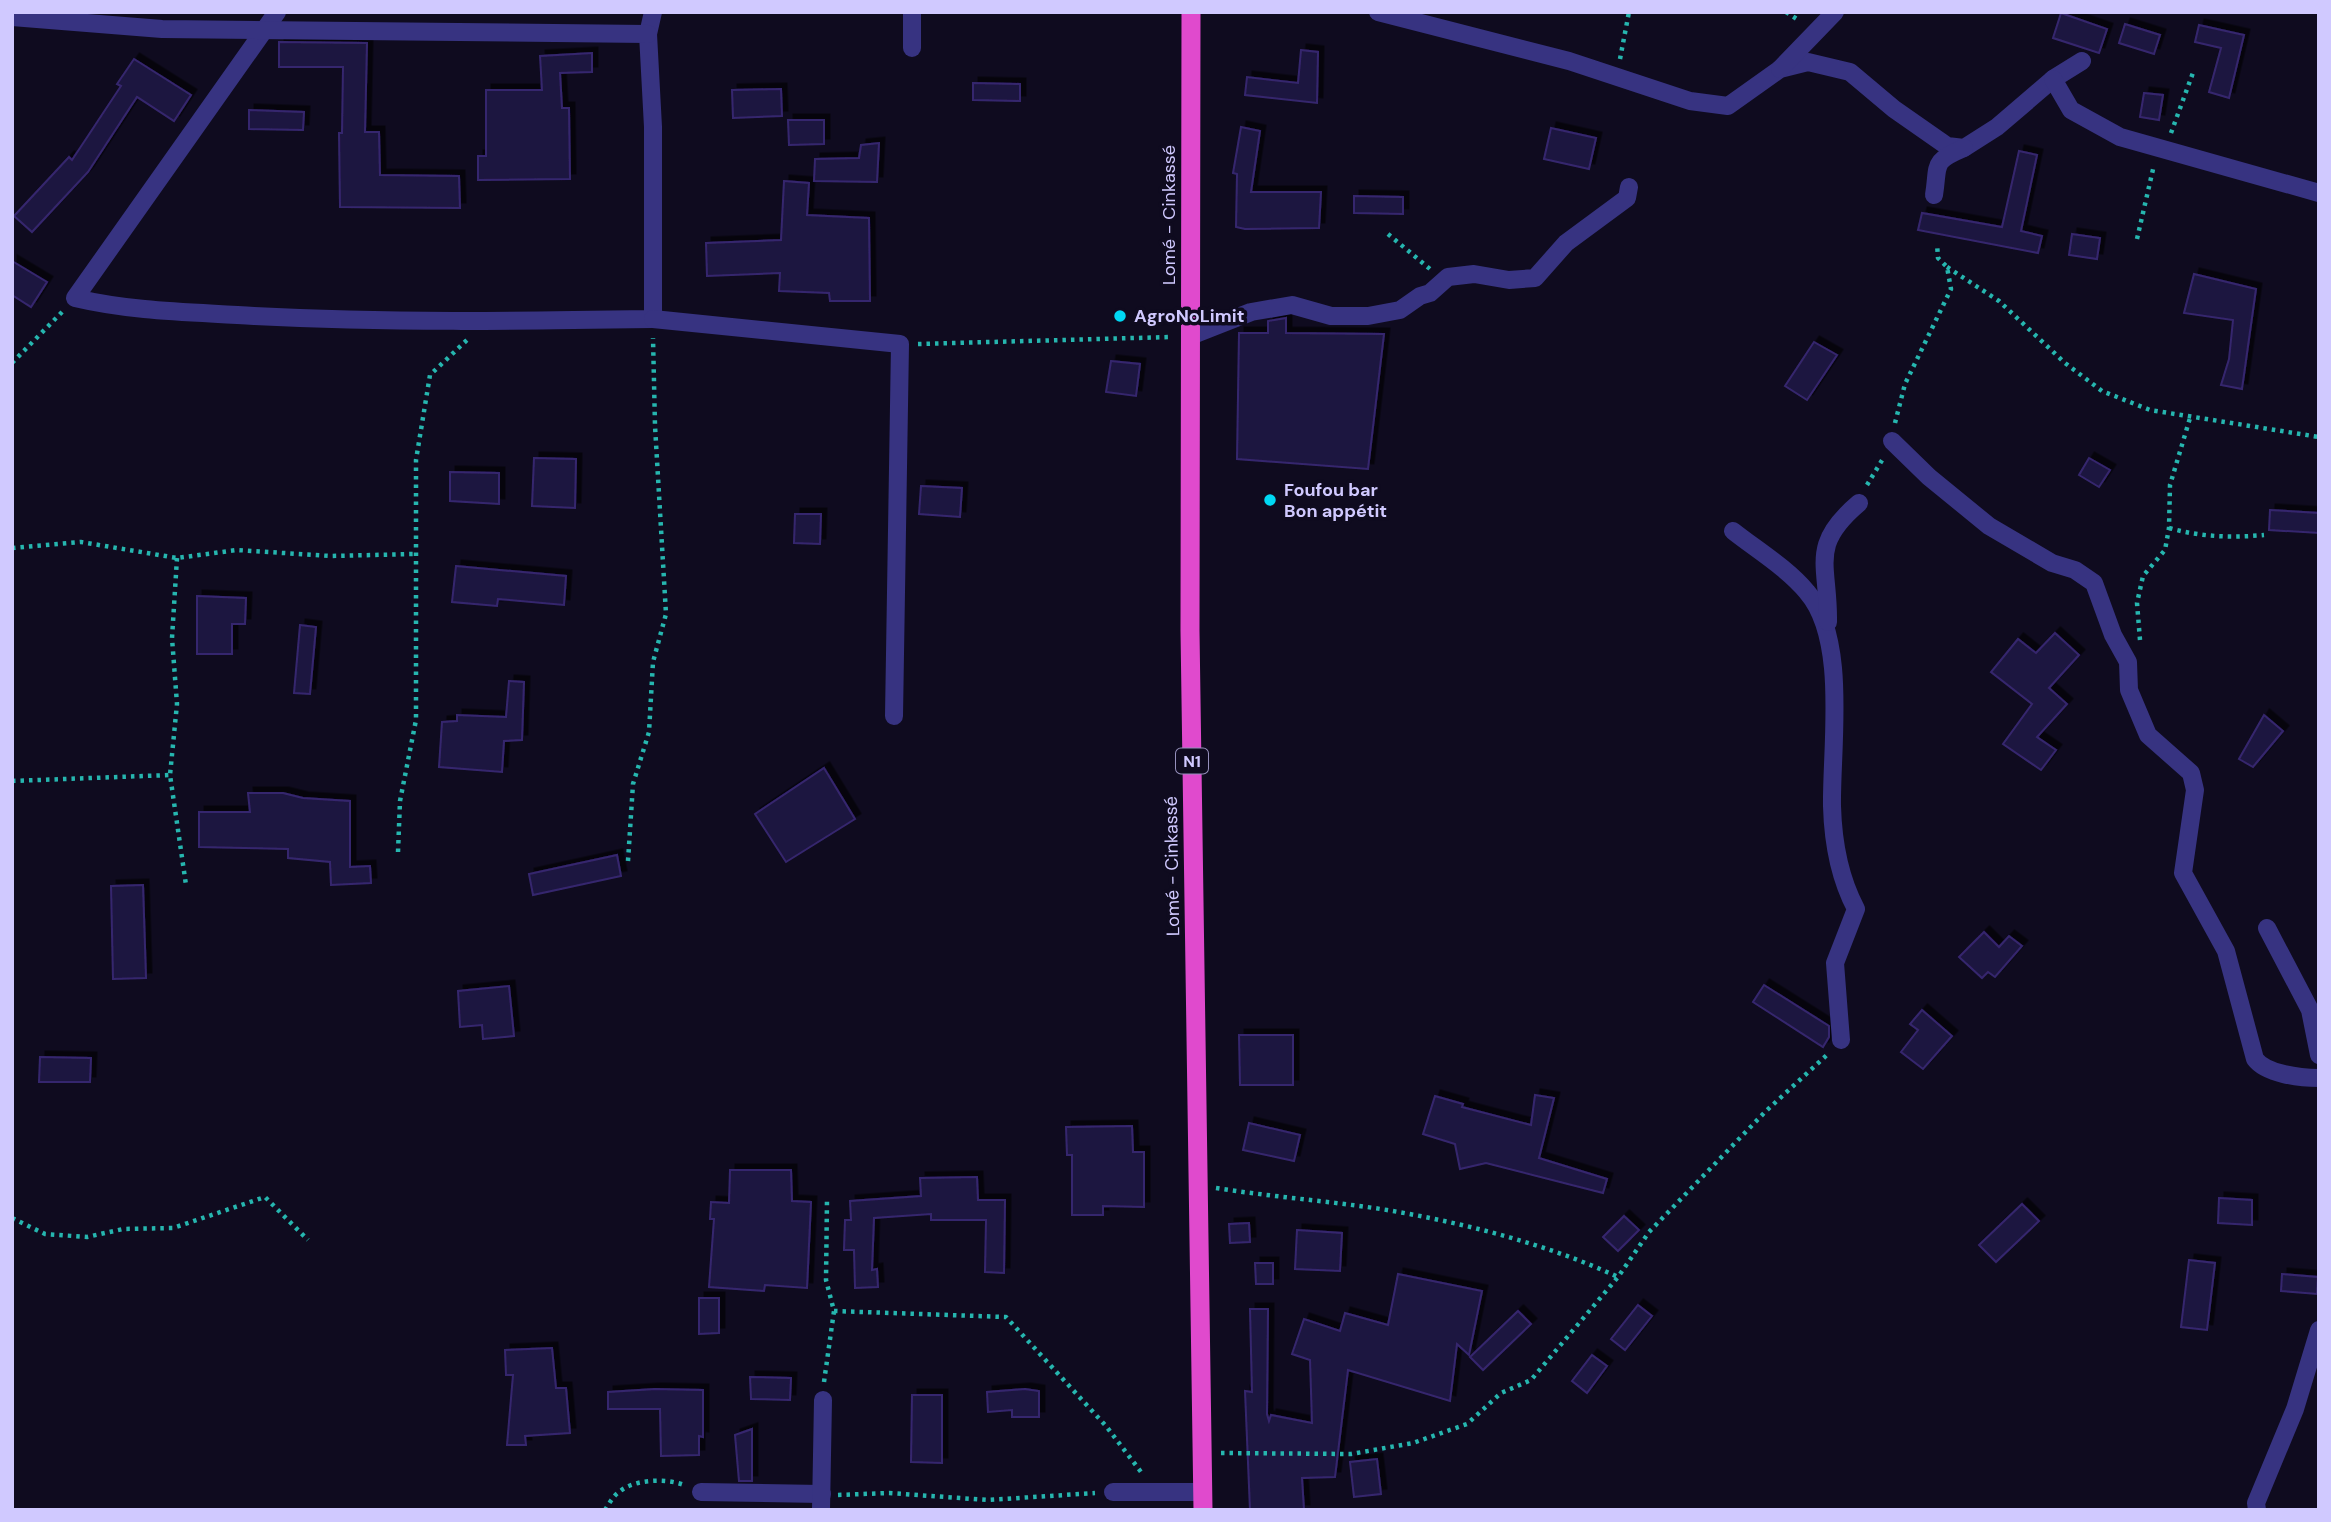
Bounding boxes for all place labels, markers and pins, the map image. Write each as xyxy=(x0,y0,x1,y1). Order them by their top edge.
place label: AgroNoLimit xyxy=(1134,304,1244,328)
marker: AgroNoLimit xyxy=(1112,308,1128,324)
place label: Foufou bar Bon appétit xyxy=(1284,478,1387,523)
marker: Foufou bar Bon appétit xyxy=(1262,492,1278,508)

